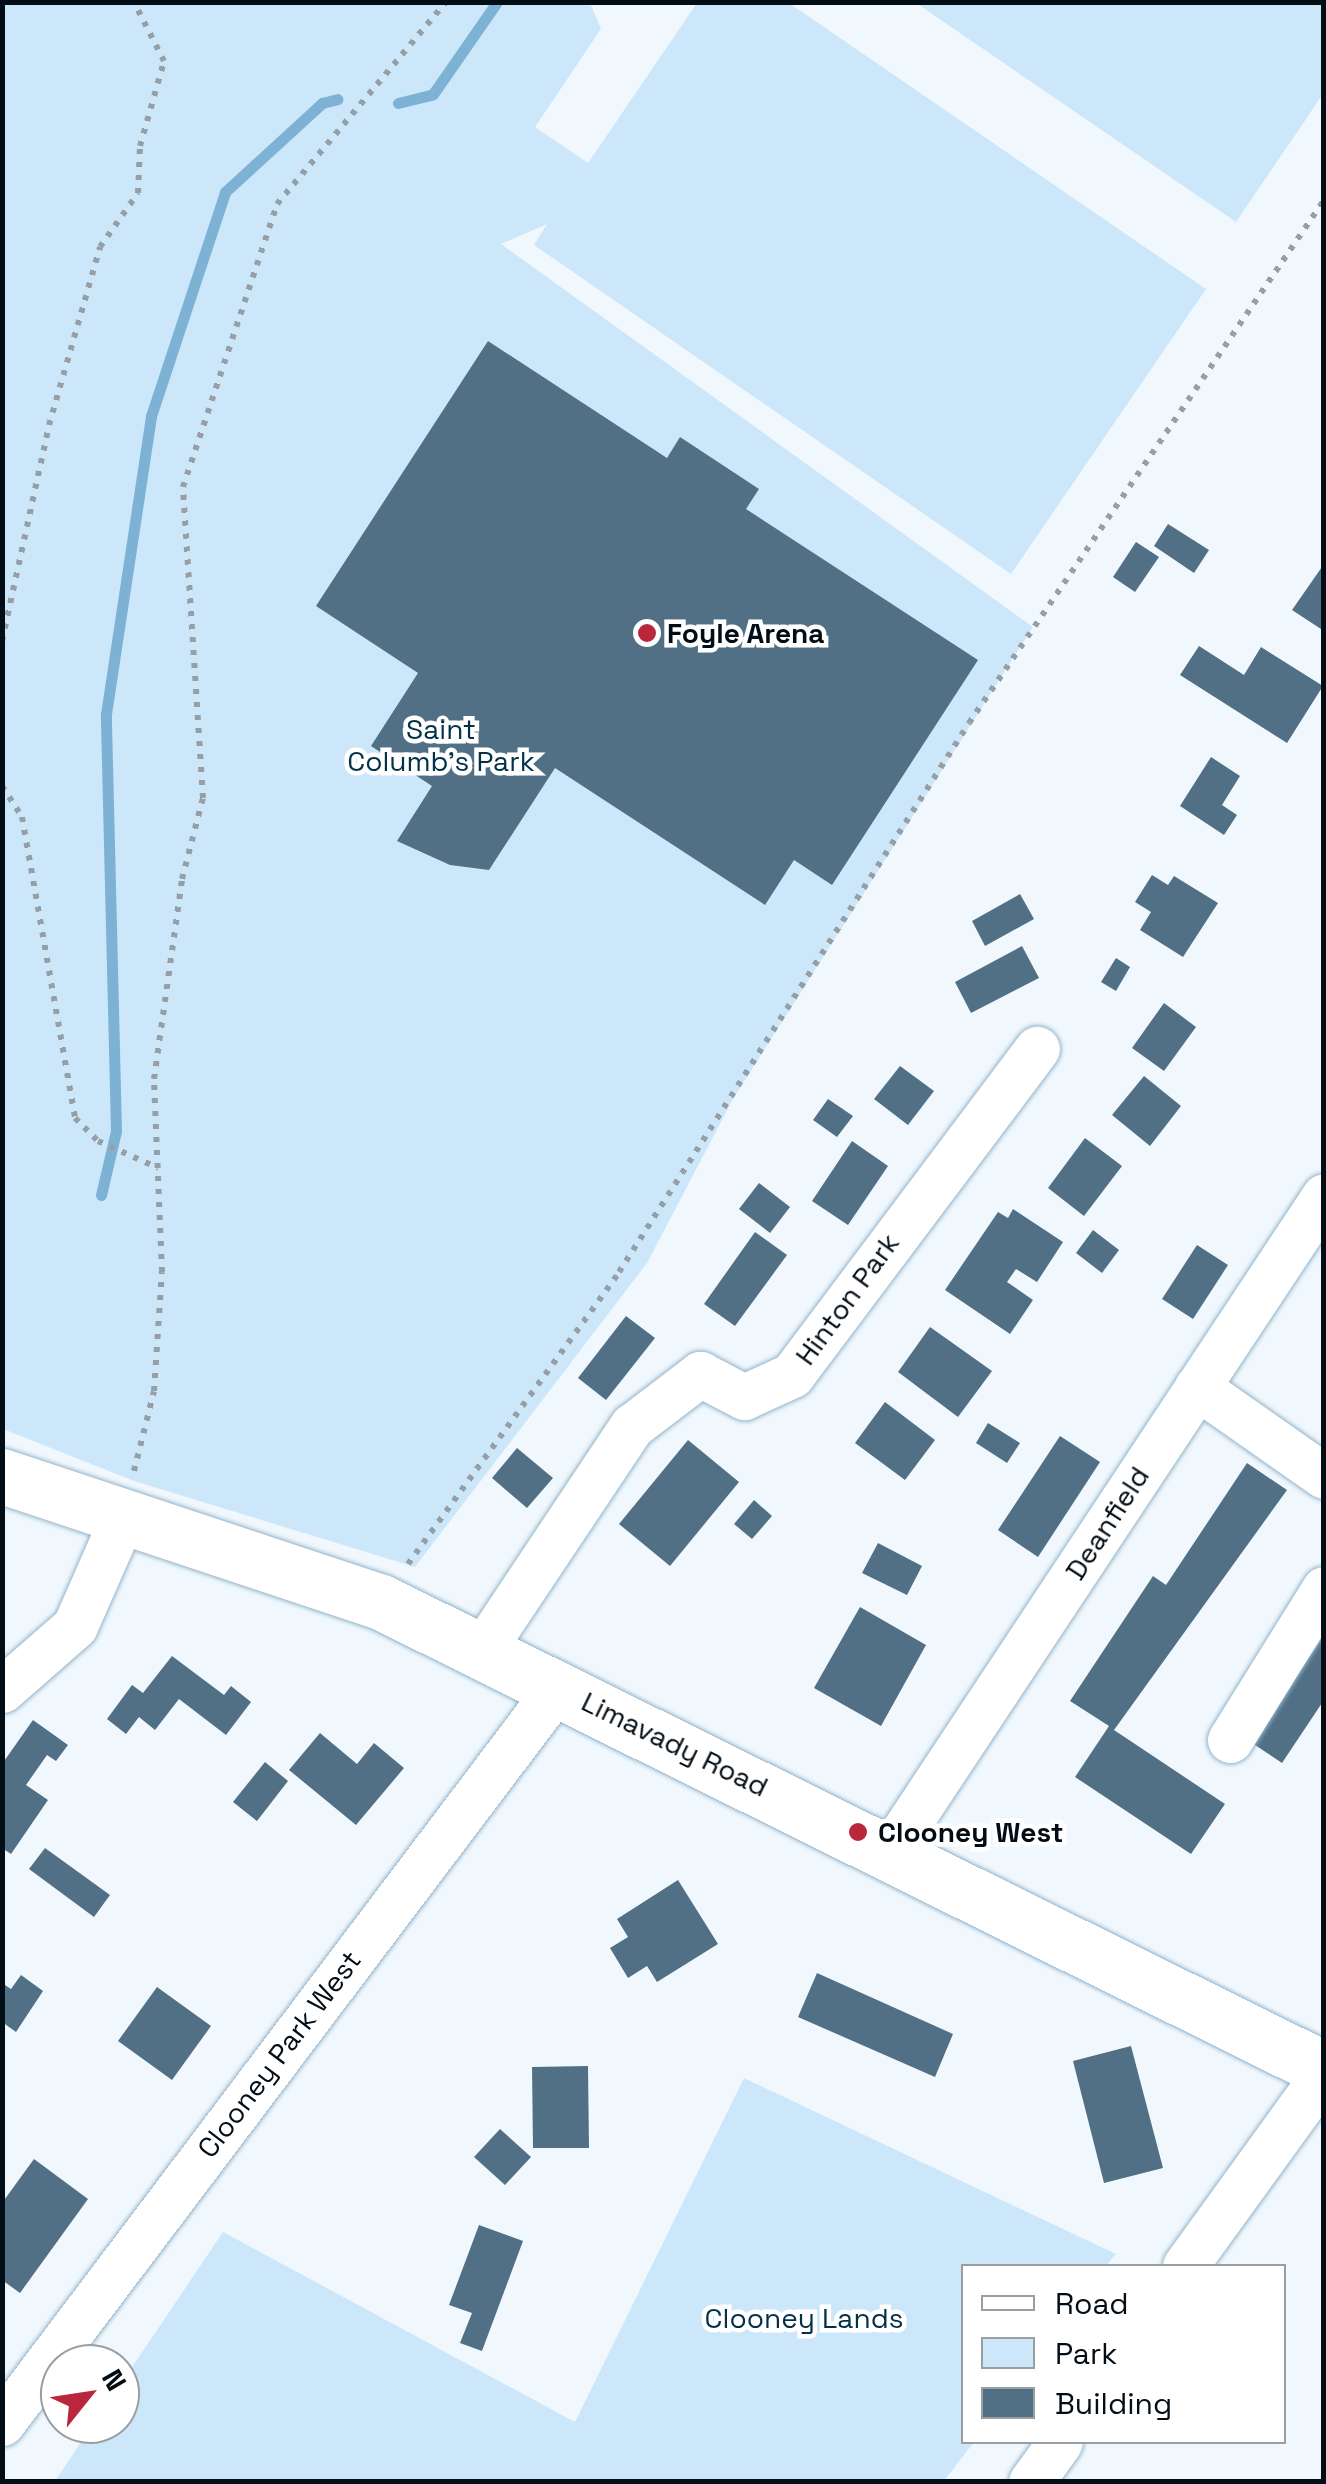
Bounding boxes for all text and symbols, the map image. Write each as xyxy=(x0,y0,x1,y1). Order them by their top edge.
place label: Foyle Arena xyxy=(667,616,825,650)
marker: Foyle Arena xyxy=(636,622,658,644)
park label: Saint Columb's Park xyxy=(347,712,535,778)
street label: Hinton Park xyxy=(788,1227,906,1371)
street label: Deanfield xyxy=(1058,1460,1156,1586)
street label: Limavady Road xyxy=(576,1684,774,1804)
place label: Clooney West xyxy=(878,1815,1064,1849)
marker: Clooney West xyxy=(847,1821,869,1843)
street label: Clooney Park West xyxy=(190,1944,368,2164)
legend xyxy=(961,2264,1286,2444)
text: Road xyxy=(1055,2284,1129,2323)
park label: Clooney Lands xyxy=(705,2301,903,2335)
text: Park xyxy=(1055,2334,1117,2373)
north arrow xyxy=(40,2344,140,2444)
text: N xyxy=(94,2363,135,2397)
text: Building xyxy=(1055,2384,1172,2423)

